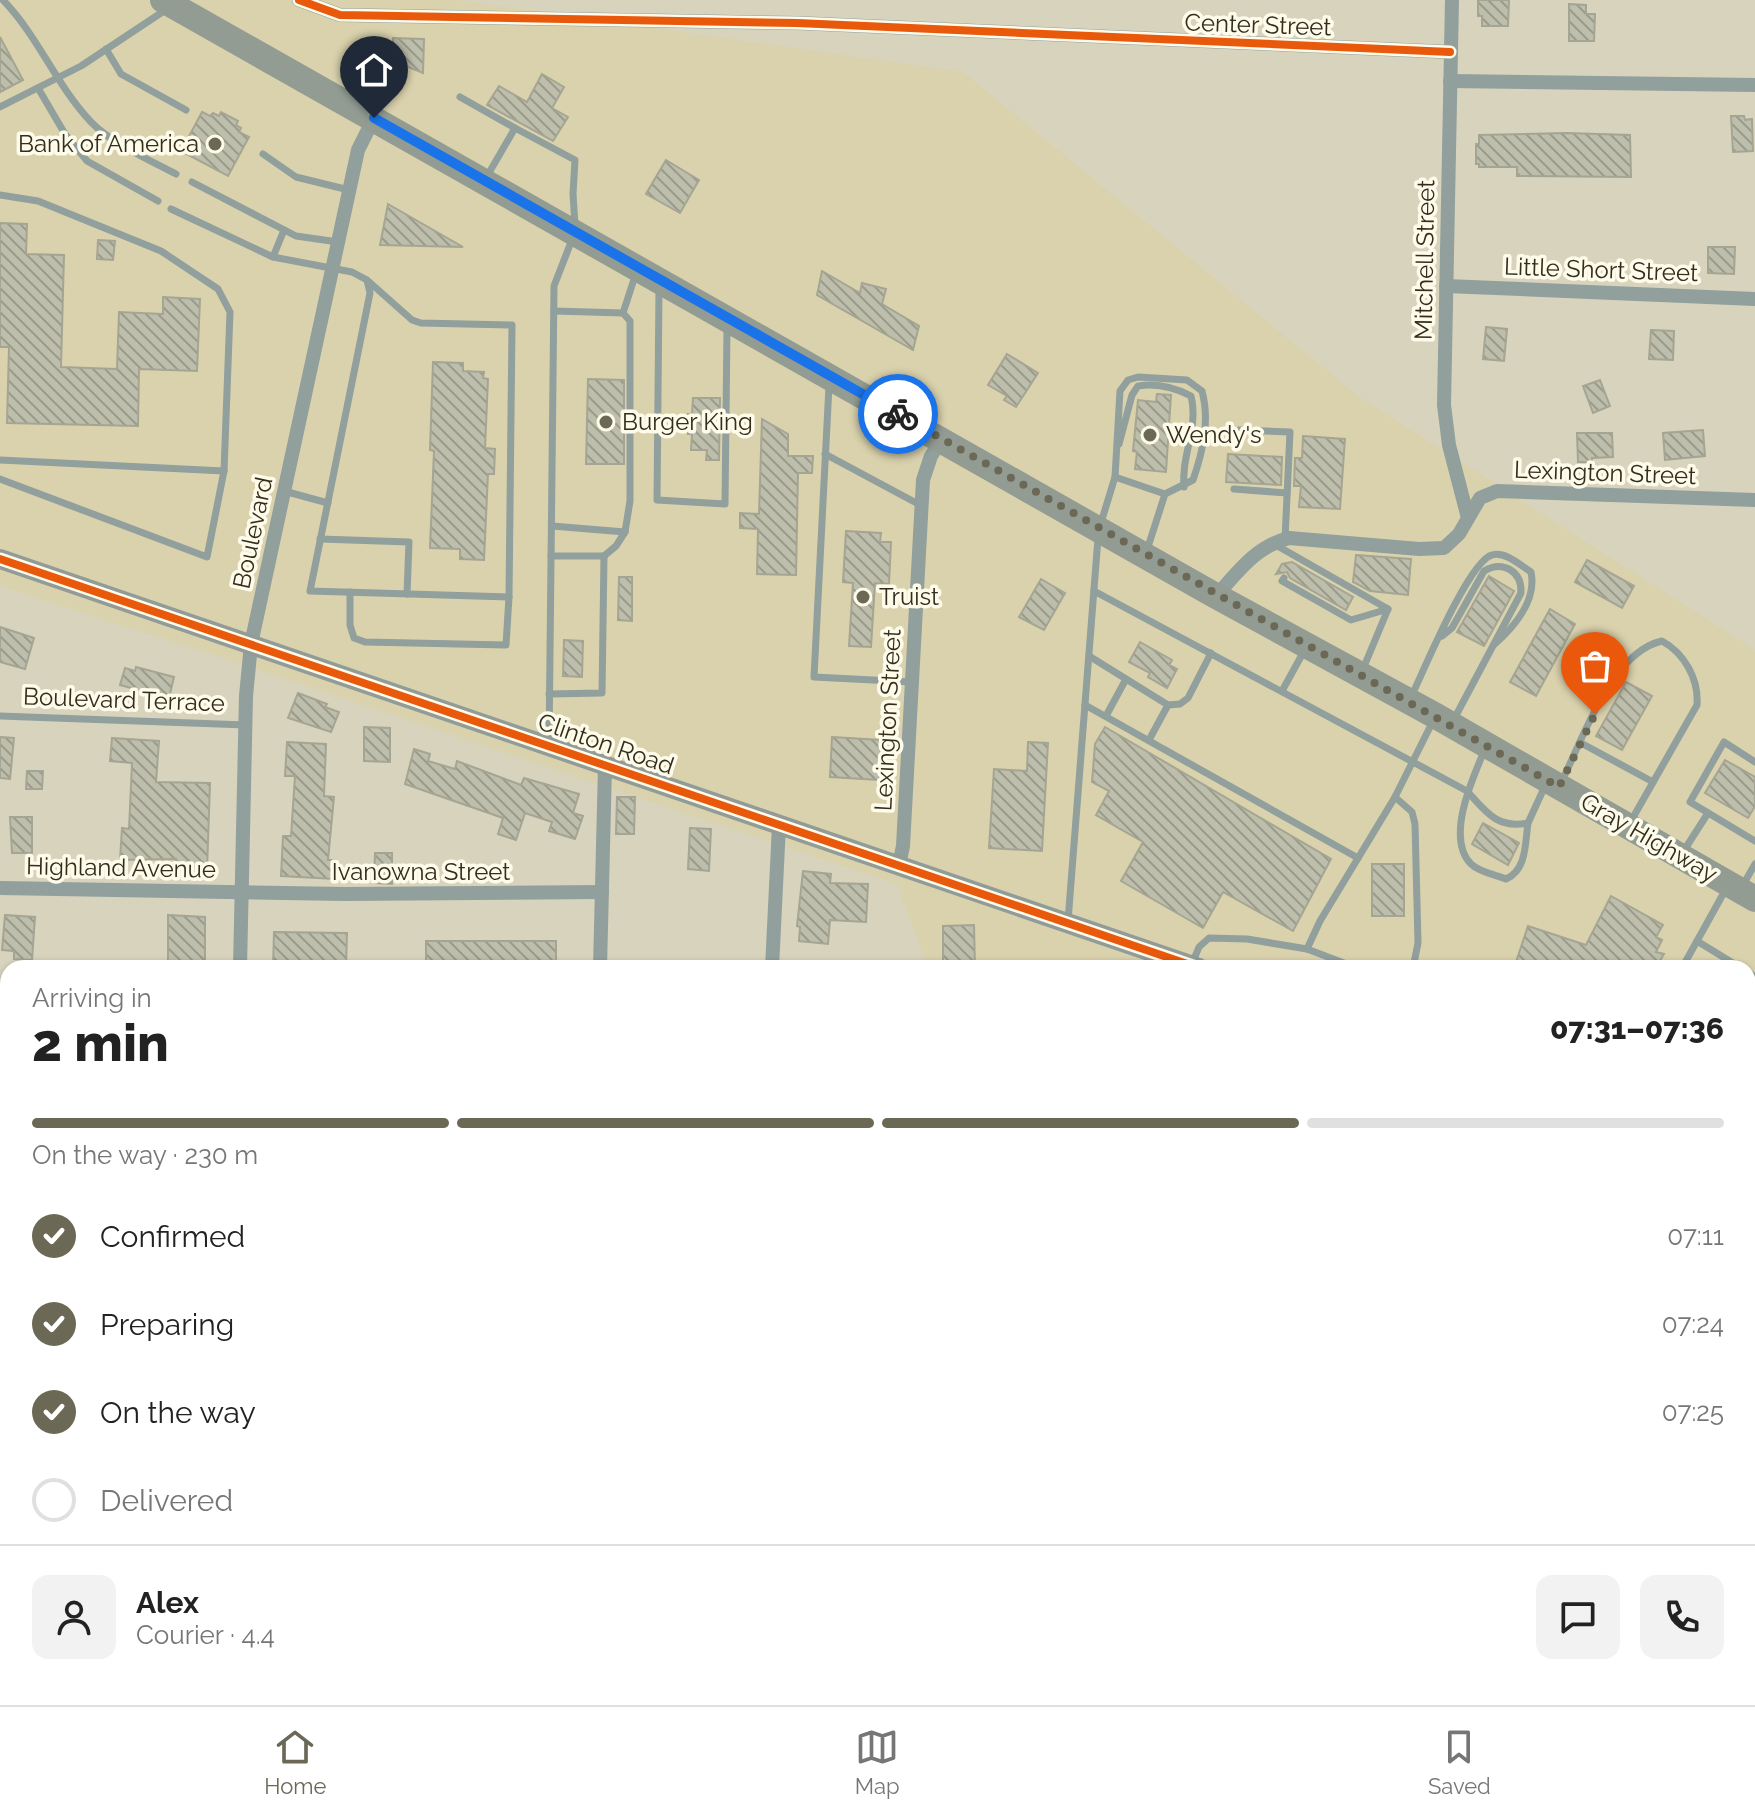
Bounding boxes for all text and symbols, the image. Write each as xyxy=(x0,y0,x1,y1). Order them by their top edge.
street label: Center Street xyxy=(1184,7,1332,42)
pin xyxy=(340,36,408,118)
icon: home xyxy=(352,48,396,92)
place label: Bank of America xyxy=(18,129,199,158)
marker: Bank of America xyxy=(206,135,224,153)
street label: Mitchell Street xyxy=(1409,180,1440,340)
street label: Little Short Street xyxy=(1504,252,1698,287)
courier xyxy=(858,374,938,454)
icon: bike xyxy=(876,392,920,436)
place label: Burger King xyxy=(622,407,753,436)
marker: Burger King xyxy=(597,413,615,431)
place label: Wendy's xyxy=(1166,420,1262,449)
marker: Wendy's xyxy=(1141,426,1159,444)
street label: Lexington Street xyxy=(1513,455,1697,490)
street label: Boulevard xyxy=(227,474,278,591)
place label: Truist xyxy=(879,582,939,611)
marker: Truist xyxy=(854,588,872,606)
street label: Lexington Street xyxy=(868,628,907,812)
pin xyxy=(1561,632,1629,714)
icon: bag xyxy=(1573,644,1617,688)
street label: Boulevard Terrace xyxy=(23,681,225,718)
street label: Clinton Road xyxy=(534,707,678,780)
street label: Gray Highway xyxy=(1576,787,1723,888)
street label: Highland Avenue xyxy=(26,851,216,884)
street label: Ivanowna Street xyxy=(332,857,510,886)
text: Arriving in xyxy=(32,983,152,1013)
text: 07:31–07:36 xyxy=(1550,1011,1724,1046)
text: 2 min xyxy=(32,1012,169,1073)
text: On the way · 230 m xyxy=(32,1140,258,1170)
icon: check xyxy=(32,1214,76,1258)
text: Confirmed xyxy=(100,1219,245,1254)
text: 07:11 xyxy=(1667,1221,1724,1251)
icon: check xyxy=(32,1302,76,1346)
text: Preparing xyxy=(100,1307,234,1342)
text: 07:24 xyxy=(1662,1309,1724,1339)
icon: check xyxy=(32,1390,76,1434)
text: On the way xyxy=(100,1395,256,1430)
text: 07:25 xyxy=(1662,1397,1724,1427)
text: Delivered xyxy=(100,1483,233,1518)
button: person xyxy=(32,1575,116,1659)
button: chat xyxy=(1536,1575,1620,1659)
button: phone xyxy=(1640,1575,1724,1659)
text: Alex xyxy=(136,1585,199,1620)
text: Courier · 4.4 xyxy=(136,1620,275,1650)
tab: Home xyxy=(264,1725,326,1799)
tab: Map xyxy=(855,1725,900,1799)
tab: Saved xyxy=(1428,1725,1491,1799)

